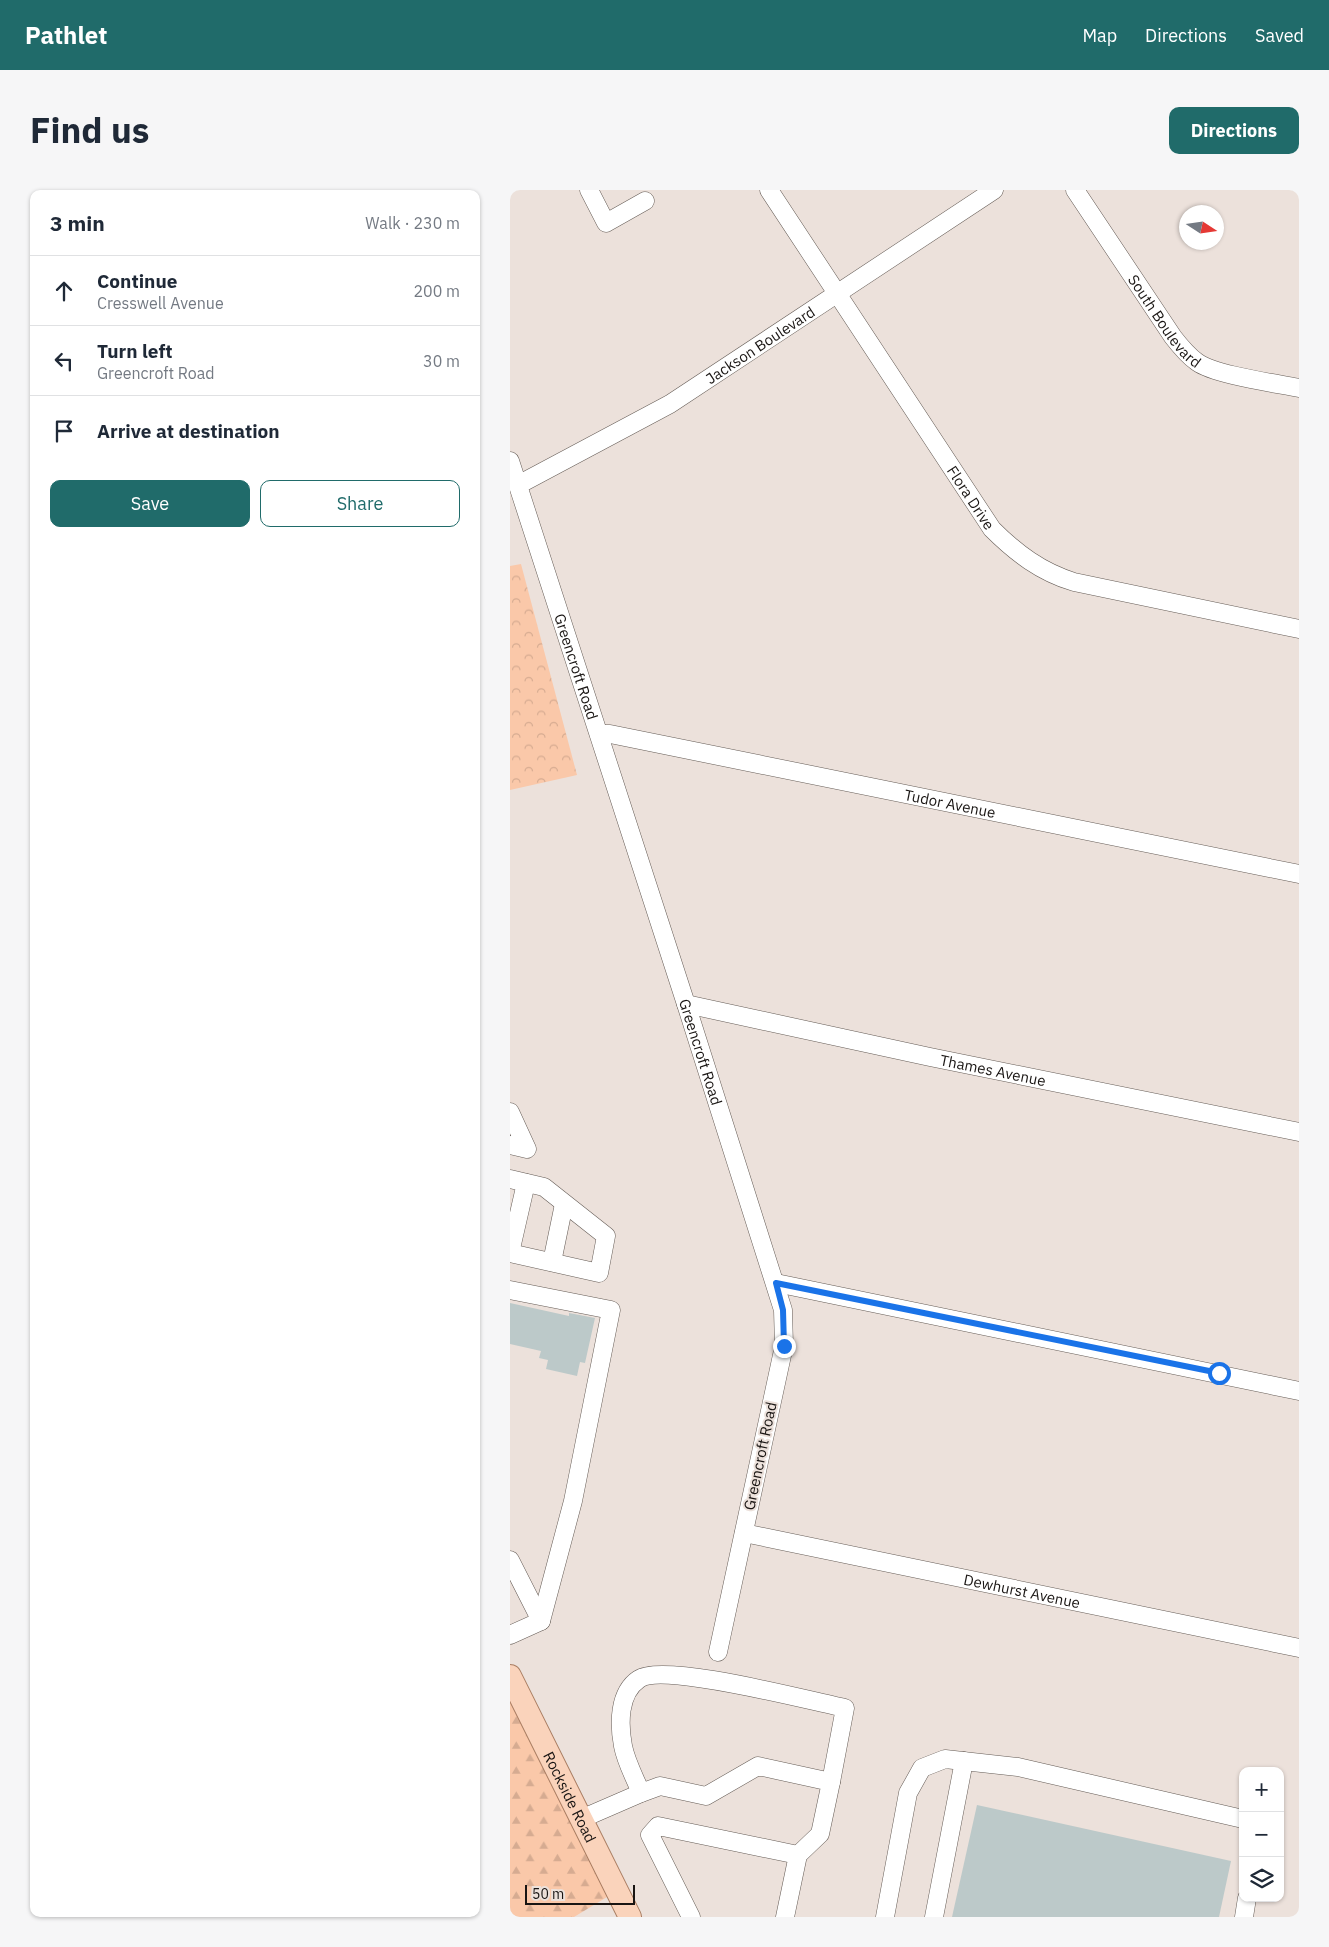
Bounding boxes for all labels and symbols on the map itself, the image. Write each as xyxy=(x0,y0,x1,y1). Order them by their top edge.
north arrow xyxy=(1179,205,1224,250)
street label: South Boulevard xyxy=(1124,271,1205,372)
street label: Jackson Boulevard xyxy=(702,302,818,388)
street label: Flora Drive xyxy=(943,462,999,533)
street label: Greencroft Road xyxy=(551,611,603,722)
street label: Tudor Avenue xyxy=(903,785,997,822)
street label: Greencroft Road xyxy=(675,996,727,1107)
street label: Thames Avenue xyxy=(938,1050,1048,1090)
route end xyxy=(773,1335,796,1358)
route start xyxy=(1208,1362,1231,1385)
street label: Greencroft Road xyxy=(739,1400,781,1512)
street label: Dewhurst Avenue xyxy=(962,1569,1082,1612)
street label: Rockside Road xyxy=(540,1748,601,1845)
scale bar xyxy=(525,1882,635,1905)

